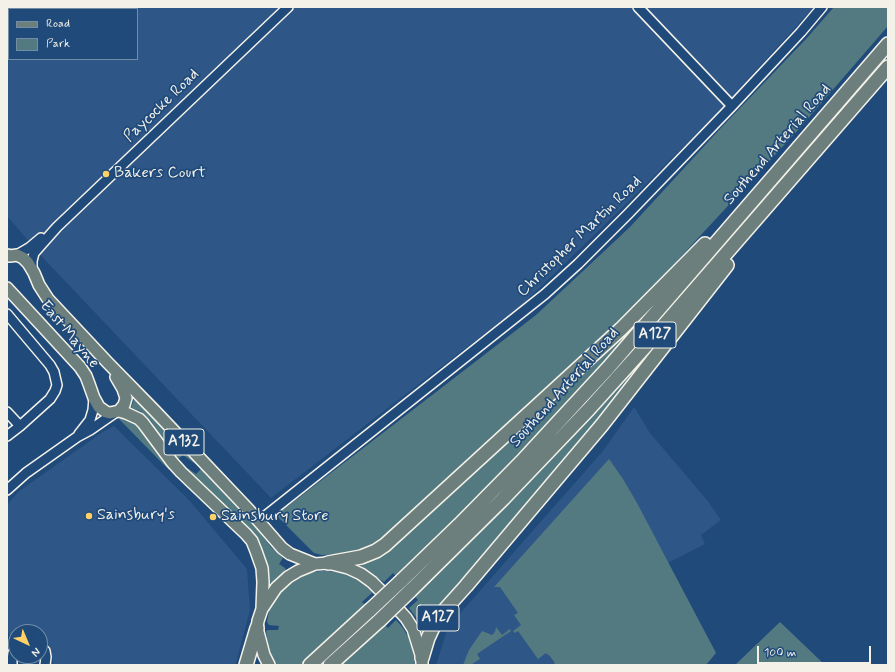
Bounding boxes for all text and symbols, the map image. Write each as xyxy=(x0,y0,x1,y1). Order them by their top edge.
legend xyxy=(8,8,138,60)
text: Road xyxy=(46,16,70,32)
text: Park xyxy=(46,36,70,52)
street label: Paycocke Road xyxy=(120,65,204,147)
street label: Southend Arterial Road xyxy=(720,81,836,209)
place label: Bakers Court xyxy=(114,164,206,184)
marker: Bakers Court xyxy=(101,169,111,179)
street label: Christopher Martin Road xyxy=(514,173,646,301)
street label: East Mayne xyxy=(35,297,103,373)
road number: A127 xyxy=(634,322,676,348)
street label: Southend Arterial Road xyxy=(506,324,624,452)
road number: A132 xyxy=(164,429,204,455)
place label: Sainsbury's xyxy=(97,506,175,526)
place label: Sainsbury Store xyxy=(221,507,329,527)
marker: Sainsbury's xyxy=(84,511,94,521)
marker: Sainsbury Store xyxy=(208,512,218,522)
road number: A127 xyxy=(417,605,459,631)
north arrow xyxy=(8,624,48,664)
scale bar xyxy=(759,638,873,664)
text: N xyxy=(28,644,43,659)
text: 100 m xyxy=(764,645,796,661)

